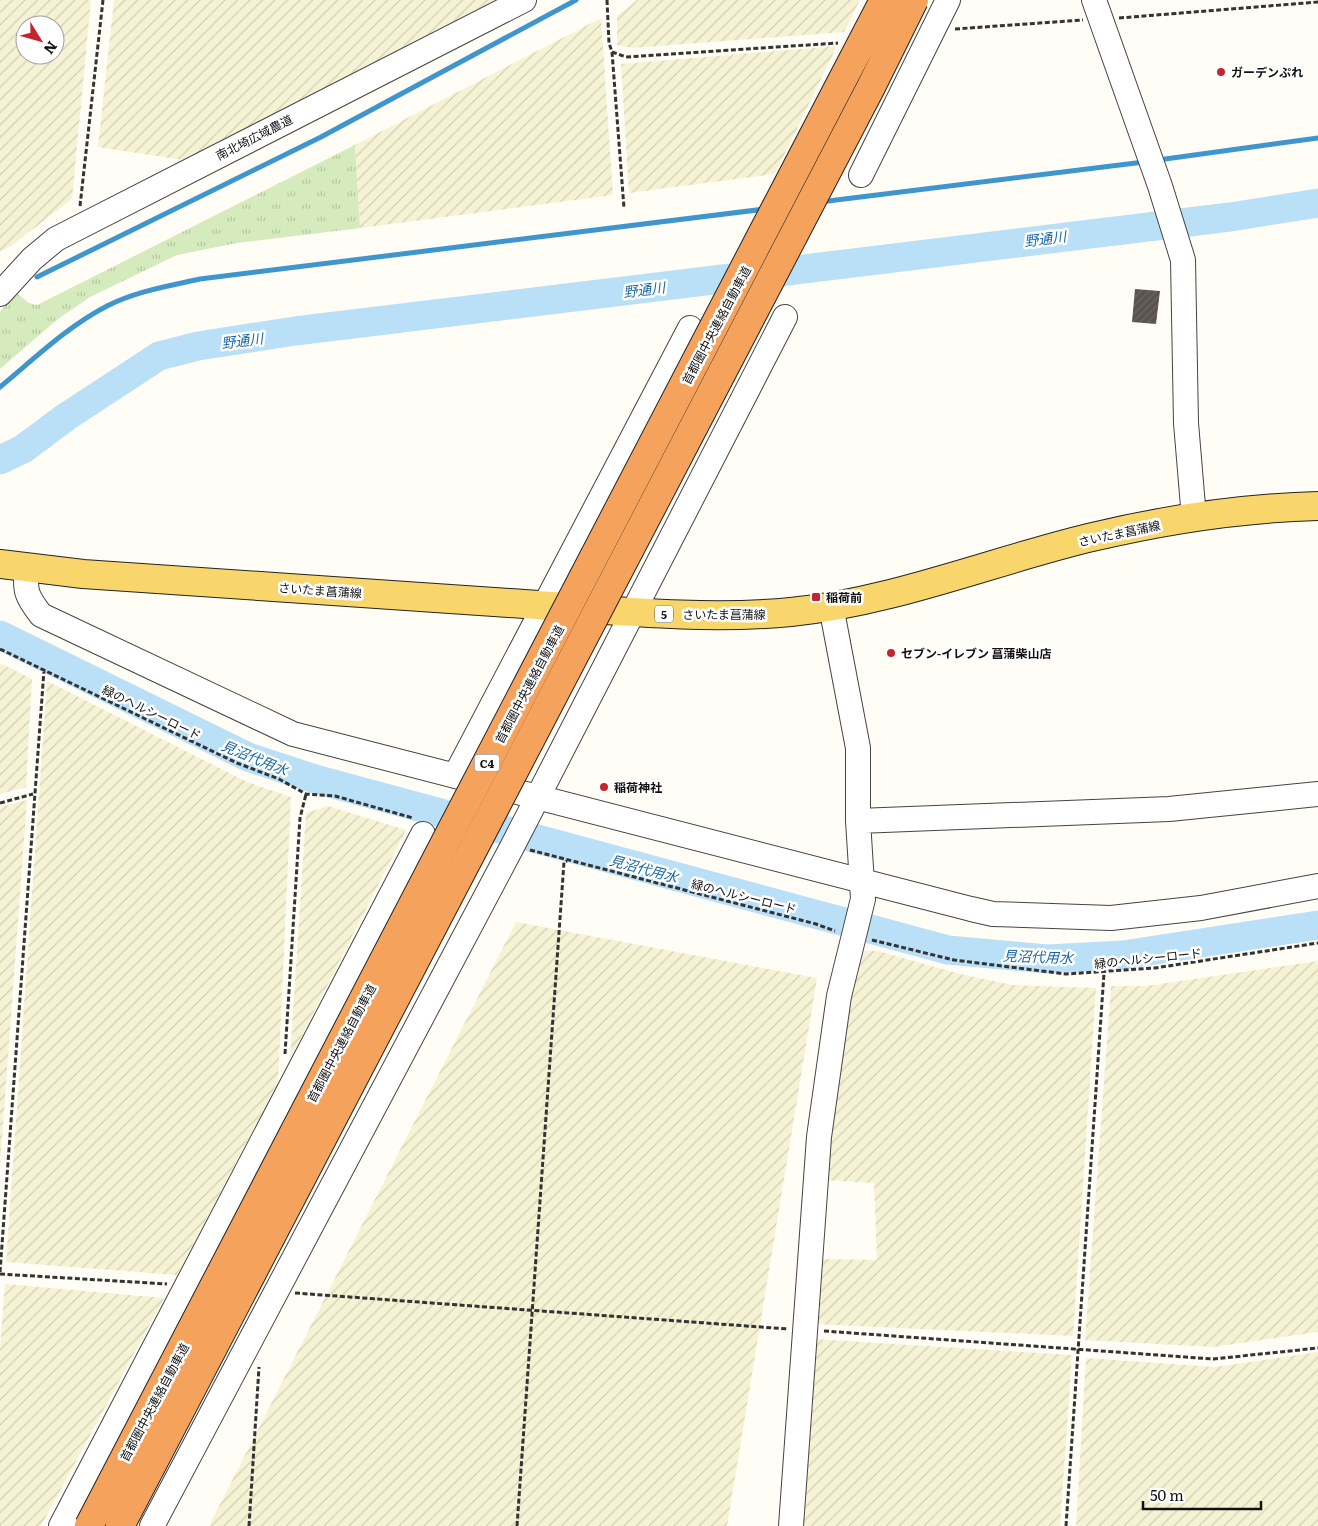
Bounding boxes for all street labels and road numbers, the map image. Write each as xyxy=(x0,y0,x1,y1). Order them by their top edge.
street label: 南北埼広域農道 xyxy=(212,110,296,164)
street label: 首都圏中央連絡自動車道 xyxy=(677,262,755,388)
street label: さいたま菖蒲線 xyxy=(1076,516,1162,550)
street label: さいたま菖蒲線 xyxy=(278,578,362,602)
street label: さいたま菖蒲線 xyxy=(682,605,766,623)
road number: 5 xyxy=(655,606,673,622)
street label: 首都圏中央連絡自動車道 xyxy=(490,621,568,747)
street label: 緑のヘルシーロード xyxy=(100,680,204,744)
road number: C4 xyxy=(474,754,500,771)
street label: 緑のヘルシーロード xyxy=(689,874,799,918)
street label: 緑のヘルシーロード xyxy=(1093,943,1203,973)
street label: 首都圏中央連絡自動車道 xyxy=(302,980,380,1106)
street label: 首都圏中央連絡自動車道 xyxy=(115,1339,193,1465)

